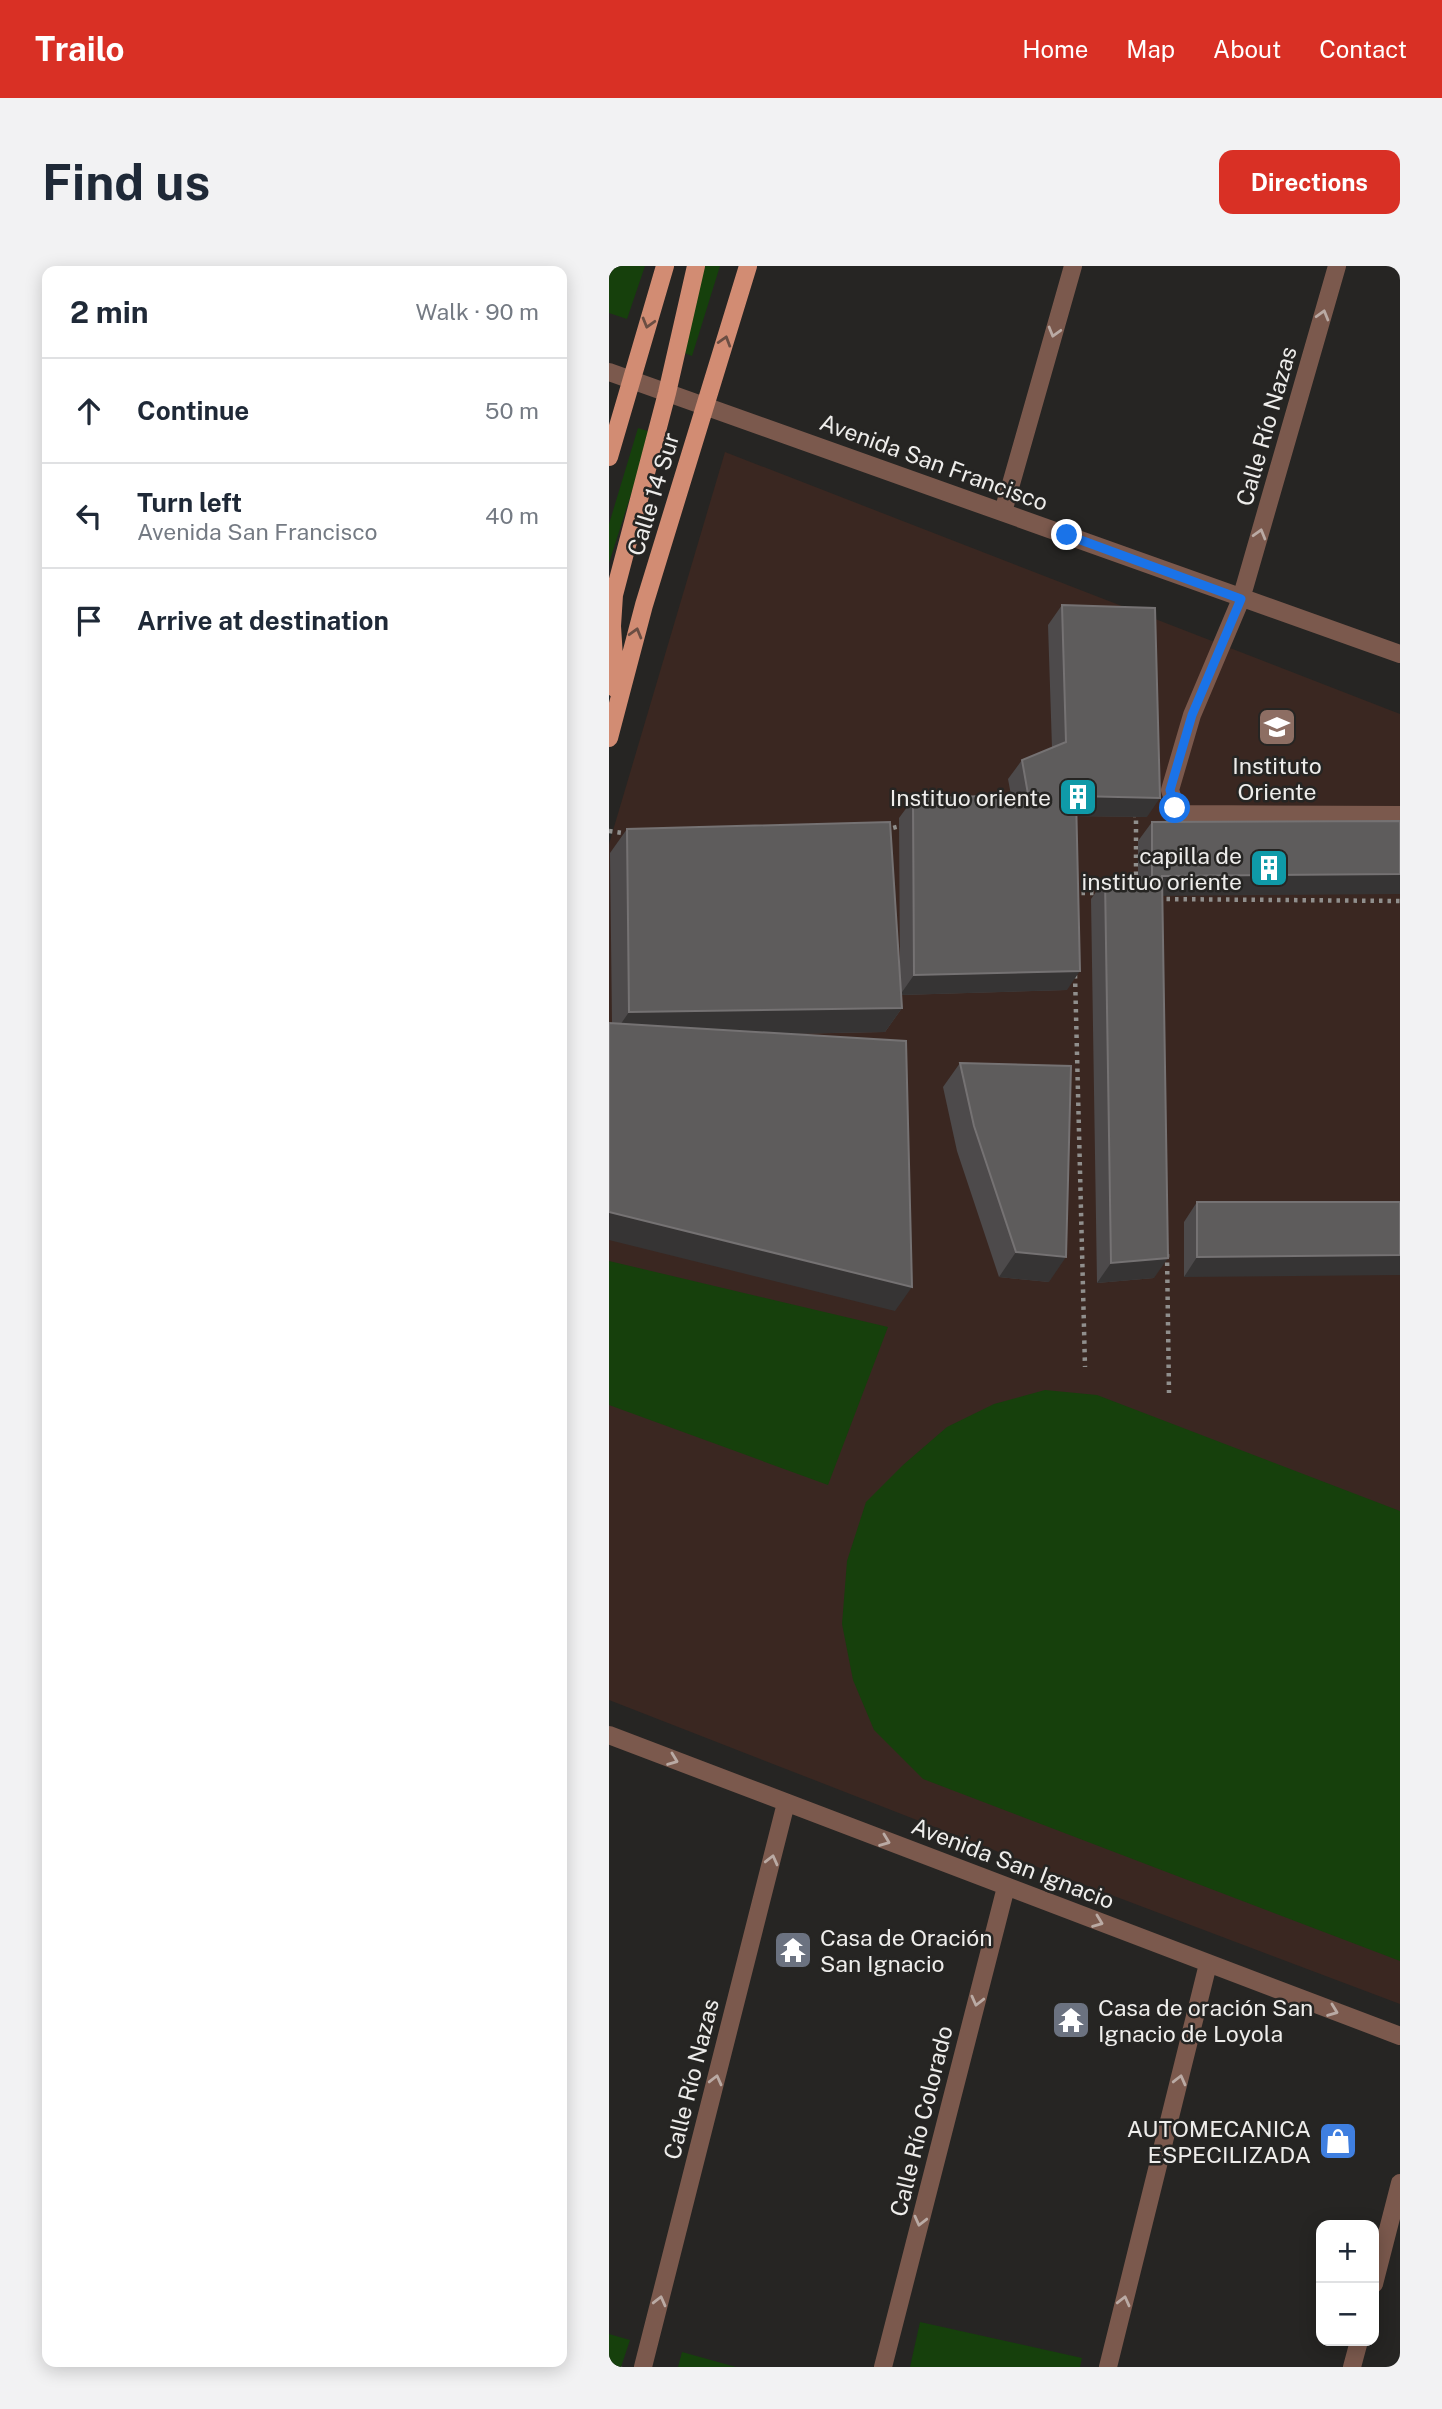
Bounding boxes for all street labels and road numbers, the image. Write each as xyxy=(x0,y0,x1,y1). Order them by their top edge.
street label: Calle Río Nazas xyxy=(1230,343,1302,509)
street label: Avenida San Francisco xyxy=(816,408,1052,516)
street label: Calle 14 Sur xyxy=(621,429,685,559)
street label: Avenida San Ignacio xyxy=(908,1812,1118,1914)
street label: Calle Río Nazas xyxy=(658,1996,724,2162)
street label: Calle Río Colorado xyxy=(884,2023,958,2219)

